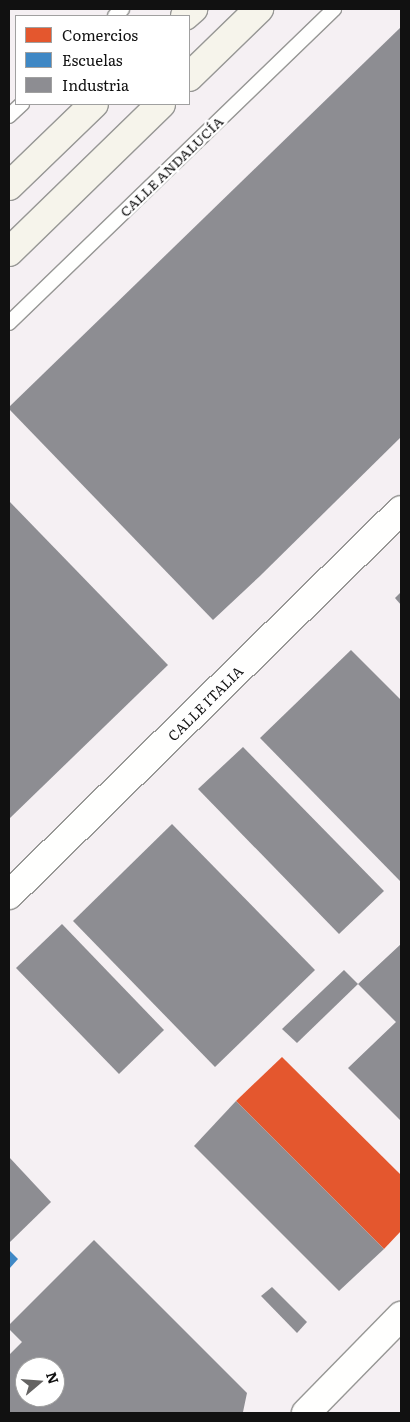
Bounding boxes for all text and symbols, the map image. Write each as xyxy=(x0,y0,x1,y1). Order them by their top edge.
legend xyxy=(15,15,190,105)
text: Comercios xyxy=(62,23,138,46)
text: Escuelas xyxy=(62,48,123,71)
text: Industria xyxy=(62,73,129,96)
street label: CALLE ANDALUCÍA xyxy=(116,112,226,220)
street label: CALLE ITALIA xyxy=(164,662,246,744)
north arrow xyxy=(15,1357,65,1407)
text: N xyxy=(42,1369,65,1386)

